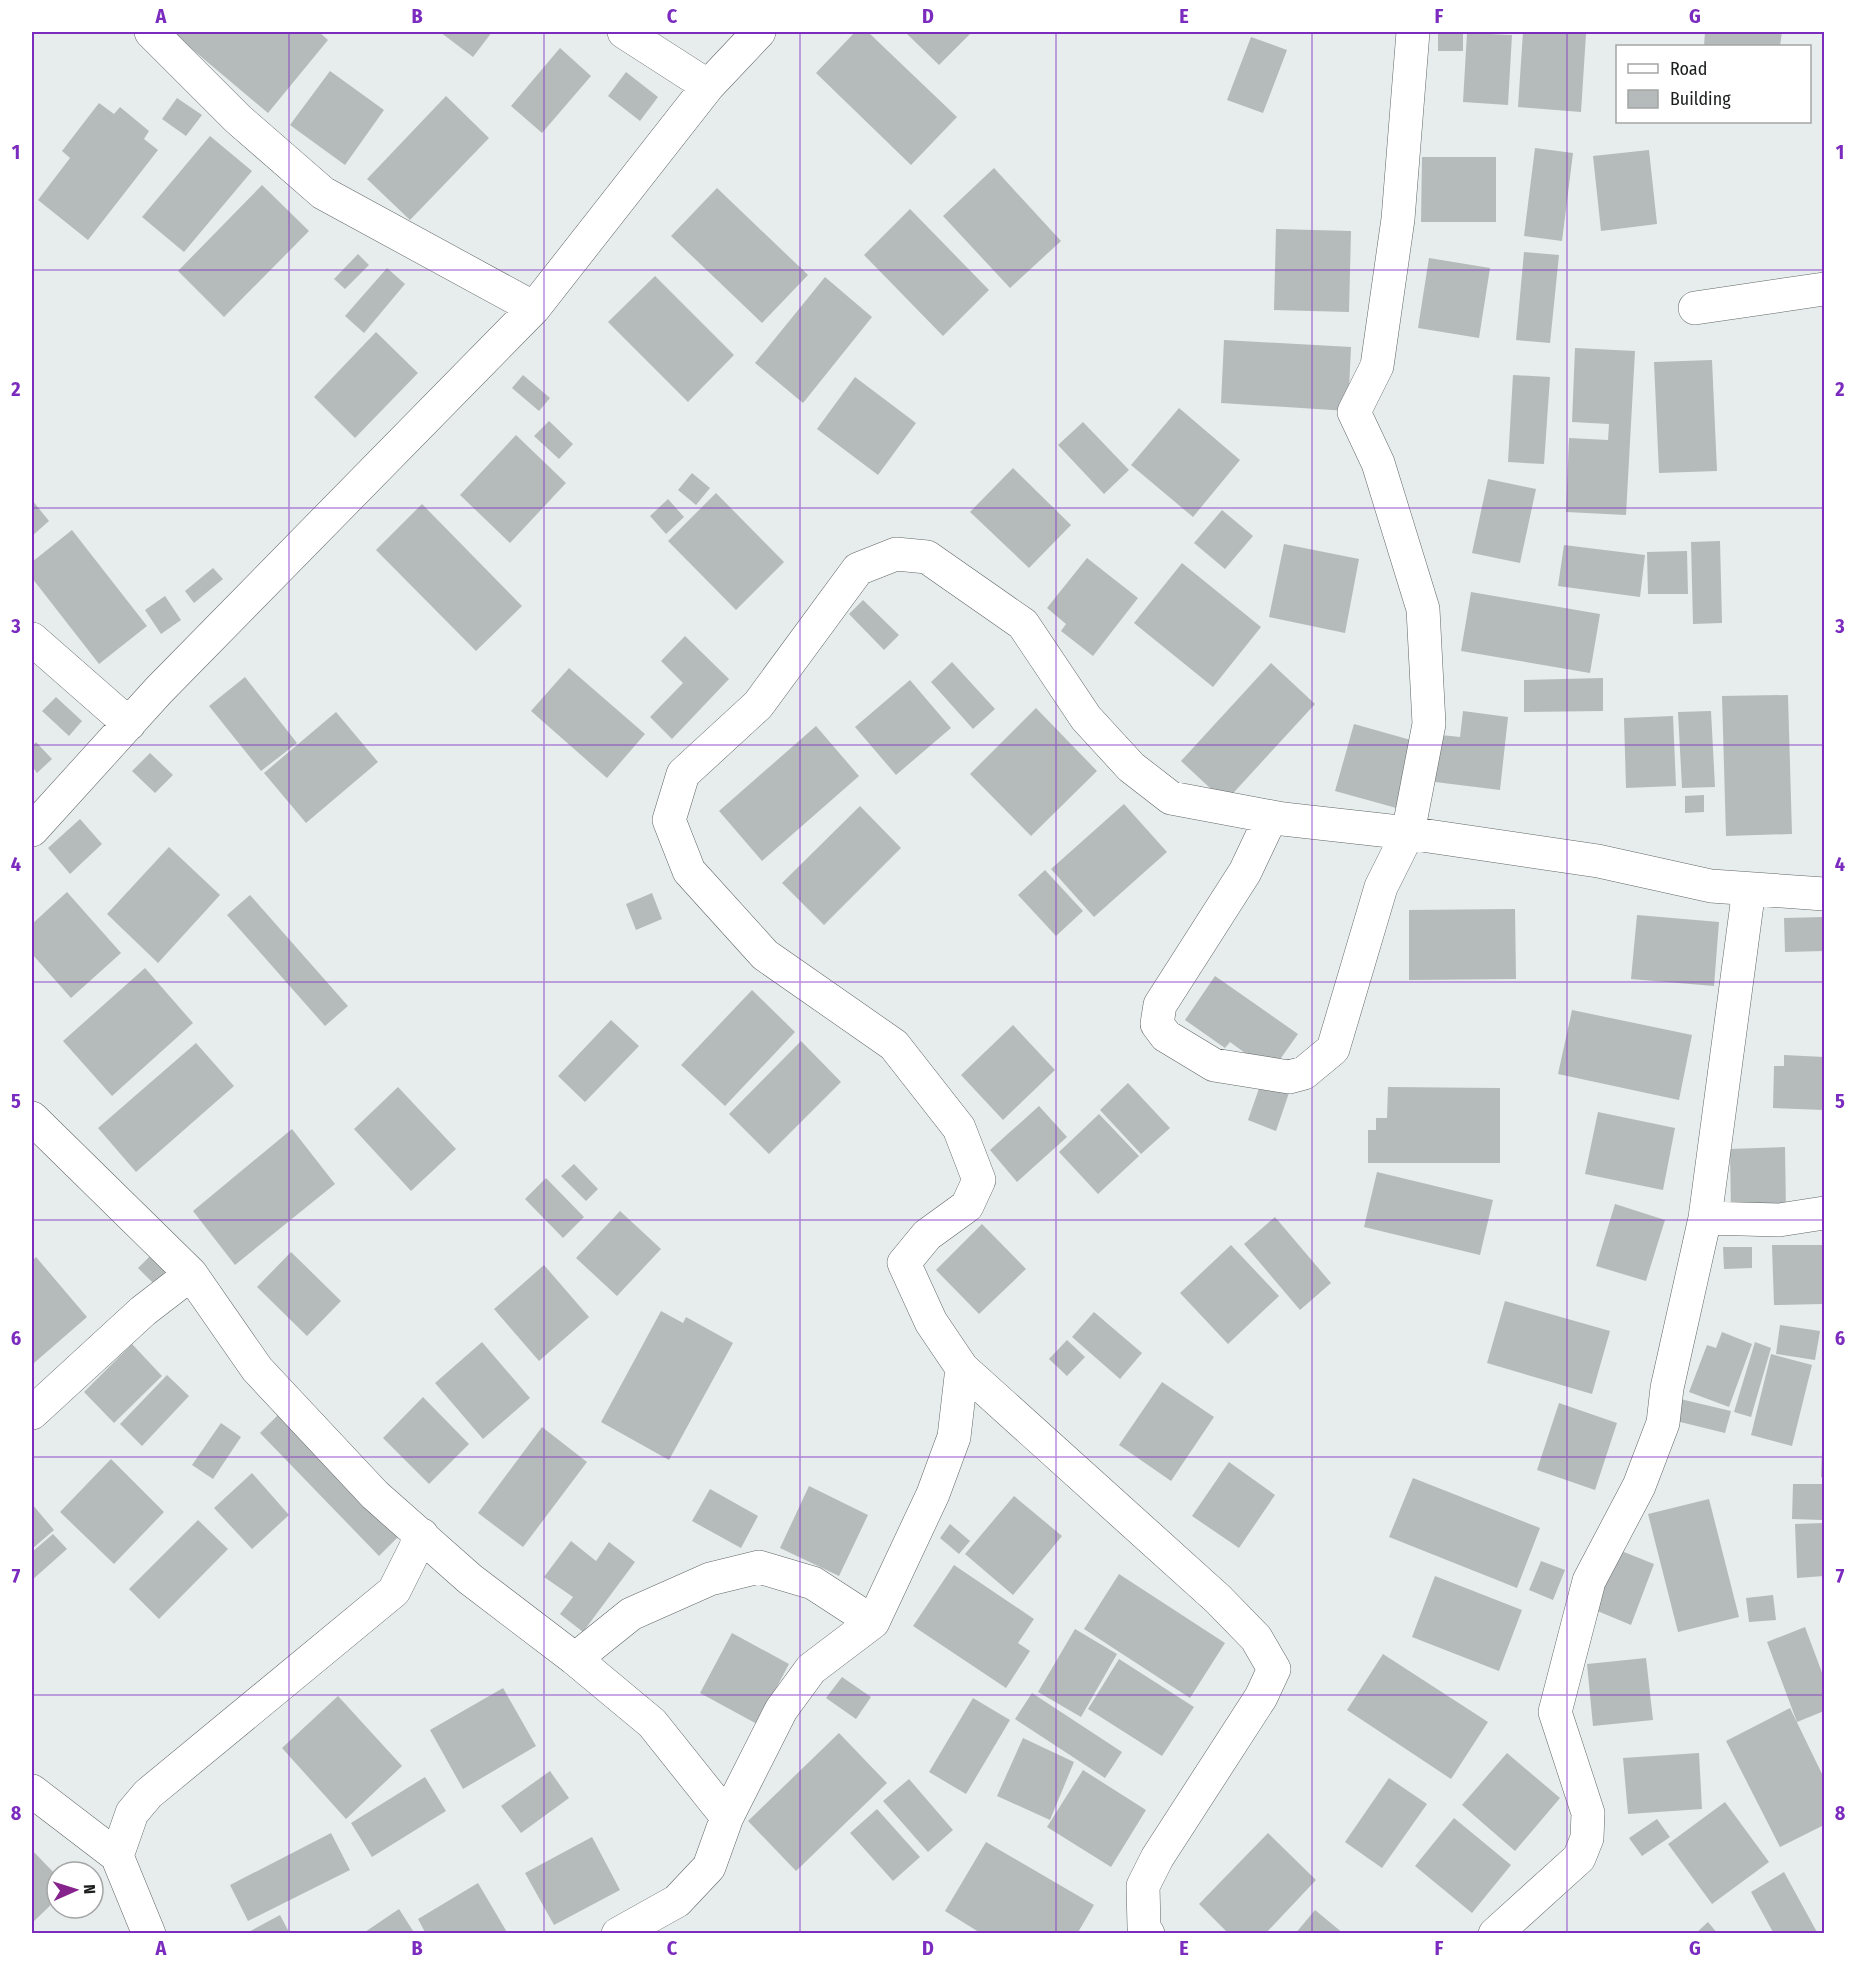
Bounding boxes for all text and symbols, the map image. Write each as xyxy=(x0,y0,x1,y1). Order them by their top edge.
text: A xyxy=(155,4,168,28)
text: B xyxy=(411,4,423,28)
text: C xyxy=(667,4,678,28)
text: D xyxy=(922,4,934,28)
text: E xyxy=(1179,4,1189,28)
text: F xyxy=(1435,4,1444,28)
text: G xyxy=(1689,4,1701,28)
legend xyxy=(1616,45,1811,123)
text: Road xyxy=(1670,58,1707,80)
text: Building xyxy=(1670,88,1731,110)
text: 1 xyxy=(12,140,20,164)
text: 1 xyxy=(1836,140,1844,164)
text: 2 xyxy=(10,377,21,401)
text: 2 xyxy=(1834,377,1845,401)
text: 3 xyxy=(10,614,21,638)
text: 3 xyxy=(1834,614,1845,638)
text: 4 xyxy=(11,852,21,876)
text: 4 xyxy=(1835,852,1845,876)
text: 5 xyxy=(11,1089,21,1113)
text: 5 xyxy=(1835,1089,1845,1113)
text: 6 xyxy=(11,1326,21,1350)
text: 6 xyxy=(1835,1326,1845,1350)
text: 7 xyxy=(12,1564,21,1588)
text: 7 xyxy=(1836,1564,1845,1588)
text: 8 xyxy=(11,1801,22,1825)
text: 8 xyxy=(1835,1801,1846,1825)
north arrow xyxy=(45,1860,105,1920)
text: N xyxy=(80,1884,99,1895)
text: A xyxy=(155,1936,168,1960)
text: B xyxy=(411,1936,423,1960)
text: C xyxy=(667,1936,678,1960)
text: D xyxy=(922,1936,934,1960)
text: E xyxy=(1179,1936,1189,1960)
text: F xyxy=(1435,1936,1444,1960)
text: G xyxy=(1689,1936,1701,1960)

